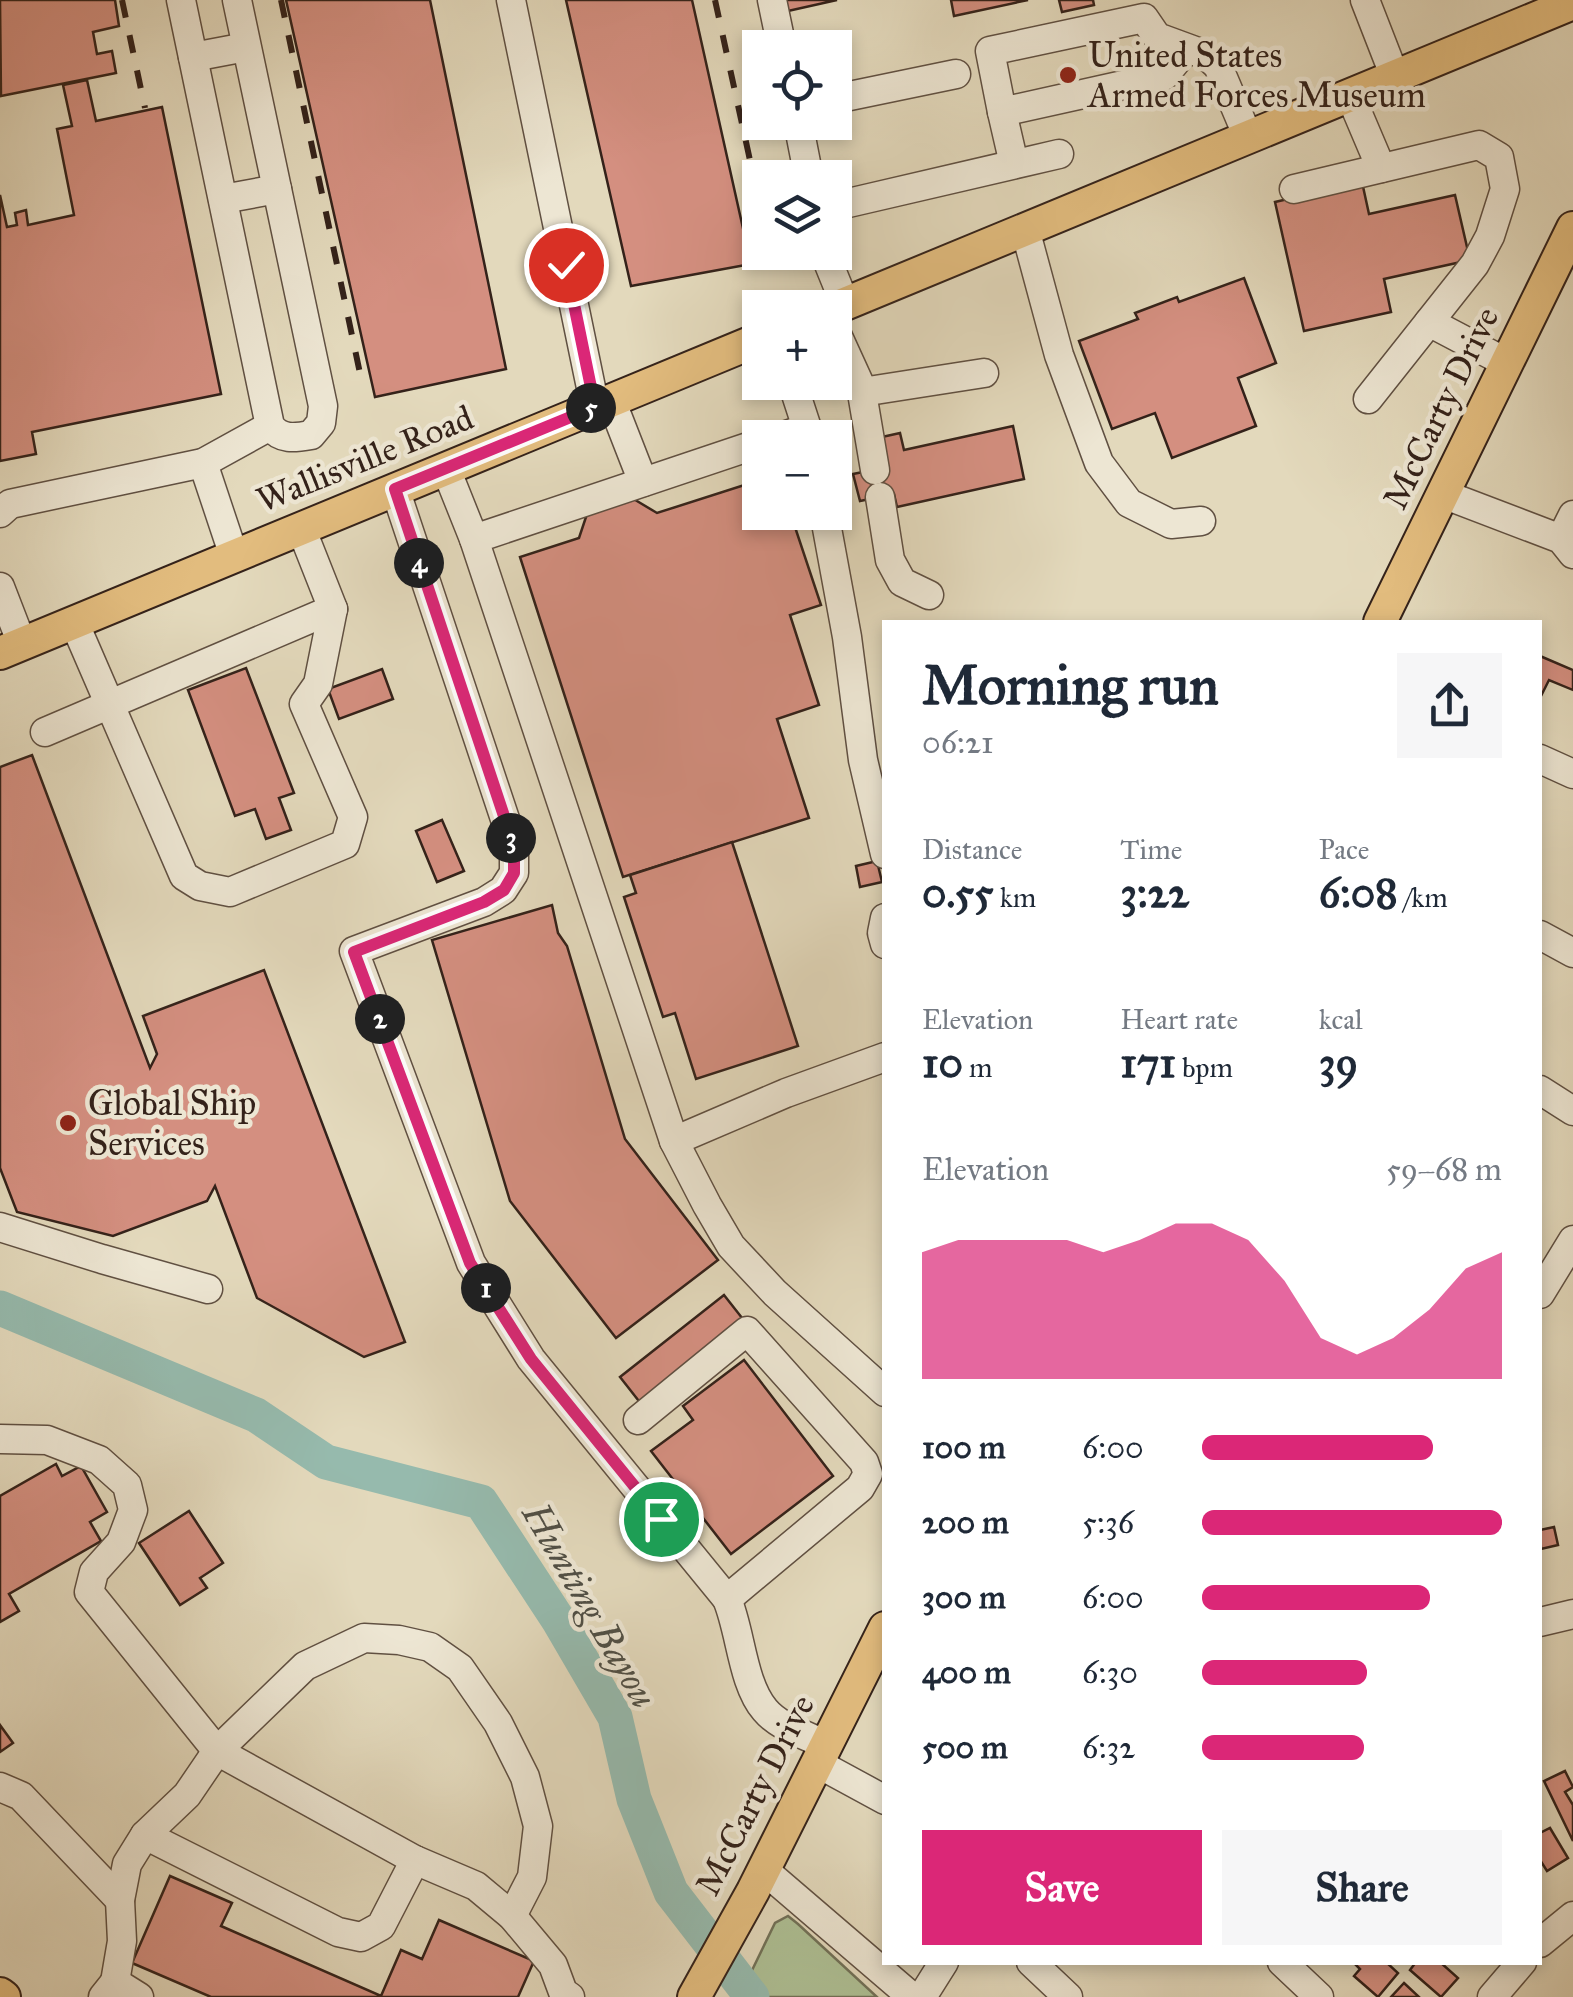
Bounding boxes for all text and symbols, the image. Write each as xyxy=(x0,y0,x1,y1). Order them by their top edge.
map controls xyxy=(742,30,852,530)
button: locate xyxy=(742,30,852,140)
place label: United States Armed Forces Museum xyxy=(1086,34,1426,117)
marker: United States Armed Forces Museum xyxy=(1057,64,1079,86)
button: layers xyxy=(742,160,852,270)
pin xyxy=(524,223,609,308)
icon: check xyxy=(539,238,594,293)
button: + xyxy=(742,290,852,400)
street label: McCarty Drive xyxy=(1374,300,1508,516)
pin: 5 xyxy=(566,383,616,433)
text: 5 xyxy=(584,390,598,425)
street label: Wallisville Road xyxy=(250,396,480,522)
button: − xyxy=(742,420,852,530)
pin: 4 xyxy=(394,538,444,588)
text: 4 xyxy=(411,545,427,580)
text: Morning run xyxy=(922,652,1219,719)
button: share xyxy=(1397,653,1502,758)
text: 06:21 xyxy=(922,723,994,762)
pin: 3 xyxy=(486,813,536,863)
text: 3 xyxy=(505,820,517,855)
text: Distance xyxy=(922,832,1022,867)
text: Time xyxy=(1120,832,1182,867)
text: Pace xyxy=(1319,832,1369,867)
text: 0.55 xyxy=(922,867,994,919)
text: 3:22 xyxy=(1120,867,1189,919)
text: 6:08 xyxy=(1319,867,1398,919)
text: km xyxy=(994,880,1036,915)
text: /km xyxy=(1398,880,1448,915)
pin: 2 xyxy=(355,994,405,1044)
text: 2 xyxy=(373,1001,387,1036)
text: Elevation xyxy=(922,1002,1033,1037)
text: Heart rate xyxy=(1120,1002,1238,1037)
text: kcal xyxy=(1319,1002,1363,1037)
text: 10 xyxy=(922,1037,963,1089)
text: 171 xyxy=(1120,1037,1176,1089)
text: 39 xyxy=(1319,1037,1358,1089)
text: m xyxy=(963,1050,992,1085)
text: bpm xyxy=(1176,1050,1233,1085)
place label: Global Ship Services xyxy=(88,1082,256,1165)
marker: Global Ship Services xyxy=(57,1112,79,1134)
text: Elevation xyxy=(922,1150,1049,1189)
text: 59–68 m xyxy=(1386,1150,1502,1189)
pin: 1 xyxy=(461,1263,511,1313)
text: 1 xyxy=(480,1270,492,1305)
text: 100 m xyxy=(922,1428,1006,1467)
text: 6:00 xyxy=(1082,1428,1144,1467)
pin xyxy=(619,1477,704,1562)
icon: arrive xyxy=(634,1492,689,1547)
water label: Hunting Bayou xyxy=(512,1493,667,1716)
text: 200 m xyxy=(922,1503,1009,1542)
text: 5:36 xyxy=(1082,1503,1134,1542)
text: 300 m xyxy=(922,1578,1006,1617)
text: 6:00 xyxy=(1082,1578,1144,1617)
text: 400 m xyxy=(922,1653,1011,1692)
text: 6:30 xyxy=(1082,1653,1138,1692)
street label: McCarty Drive xyxy=(686,1687,824,1903)
text: 500 m xyxy=(922,1728,1008,1767)
text: 6:32 xyxy=(1082,1728,1135,1767)
button: Save xyxy=(922,1830,1202,1945)
button: Share xyxy=(1222,1830,1502,1945)

